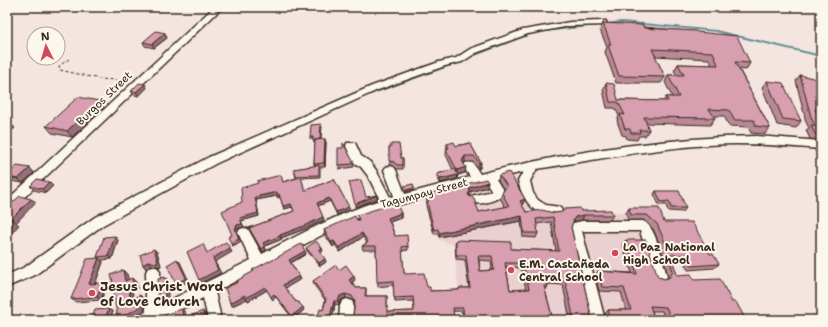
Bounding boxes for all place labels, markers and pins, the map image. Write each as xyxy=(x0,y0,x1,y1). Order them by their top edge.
place label: La Paz National High School xyxy=(623,240,715,268)
marker: La Paz National High School xyxy=(610,248,620,258)
place label: E.M. Castañeda Central School xyxy=(519,257,610,285)
marker: E.M. Castañeda Central School xyxy=(506,265,516,275)
place label: Jesus Christ Word of Love Church xyxy=(100,278,223,310)
marker: Jesus Christ Word of Love Church xyxy=(87,288,97,298)

